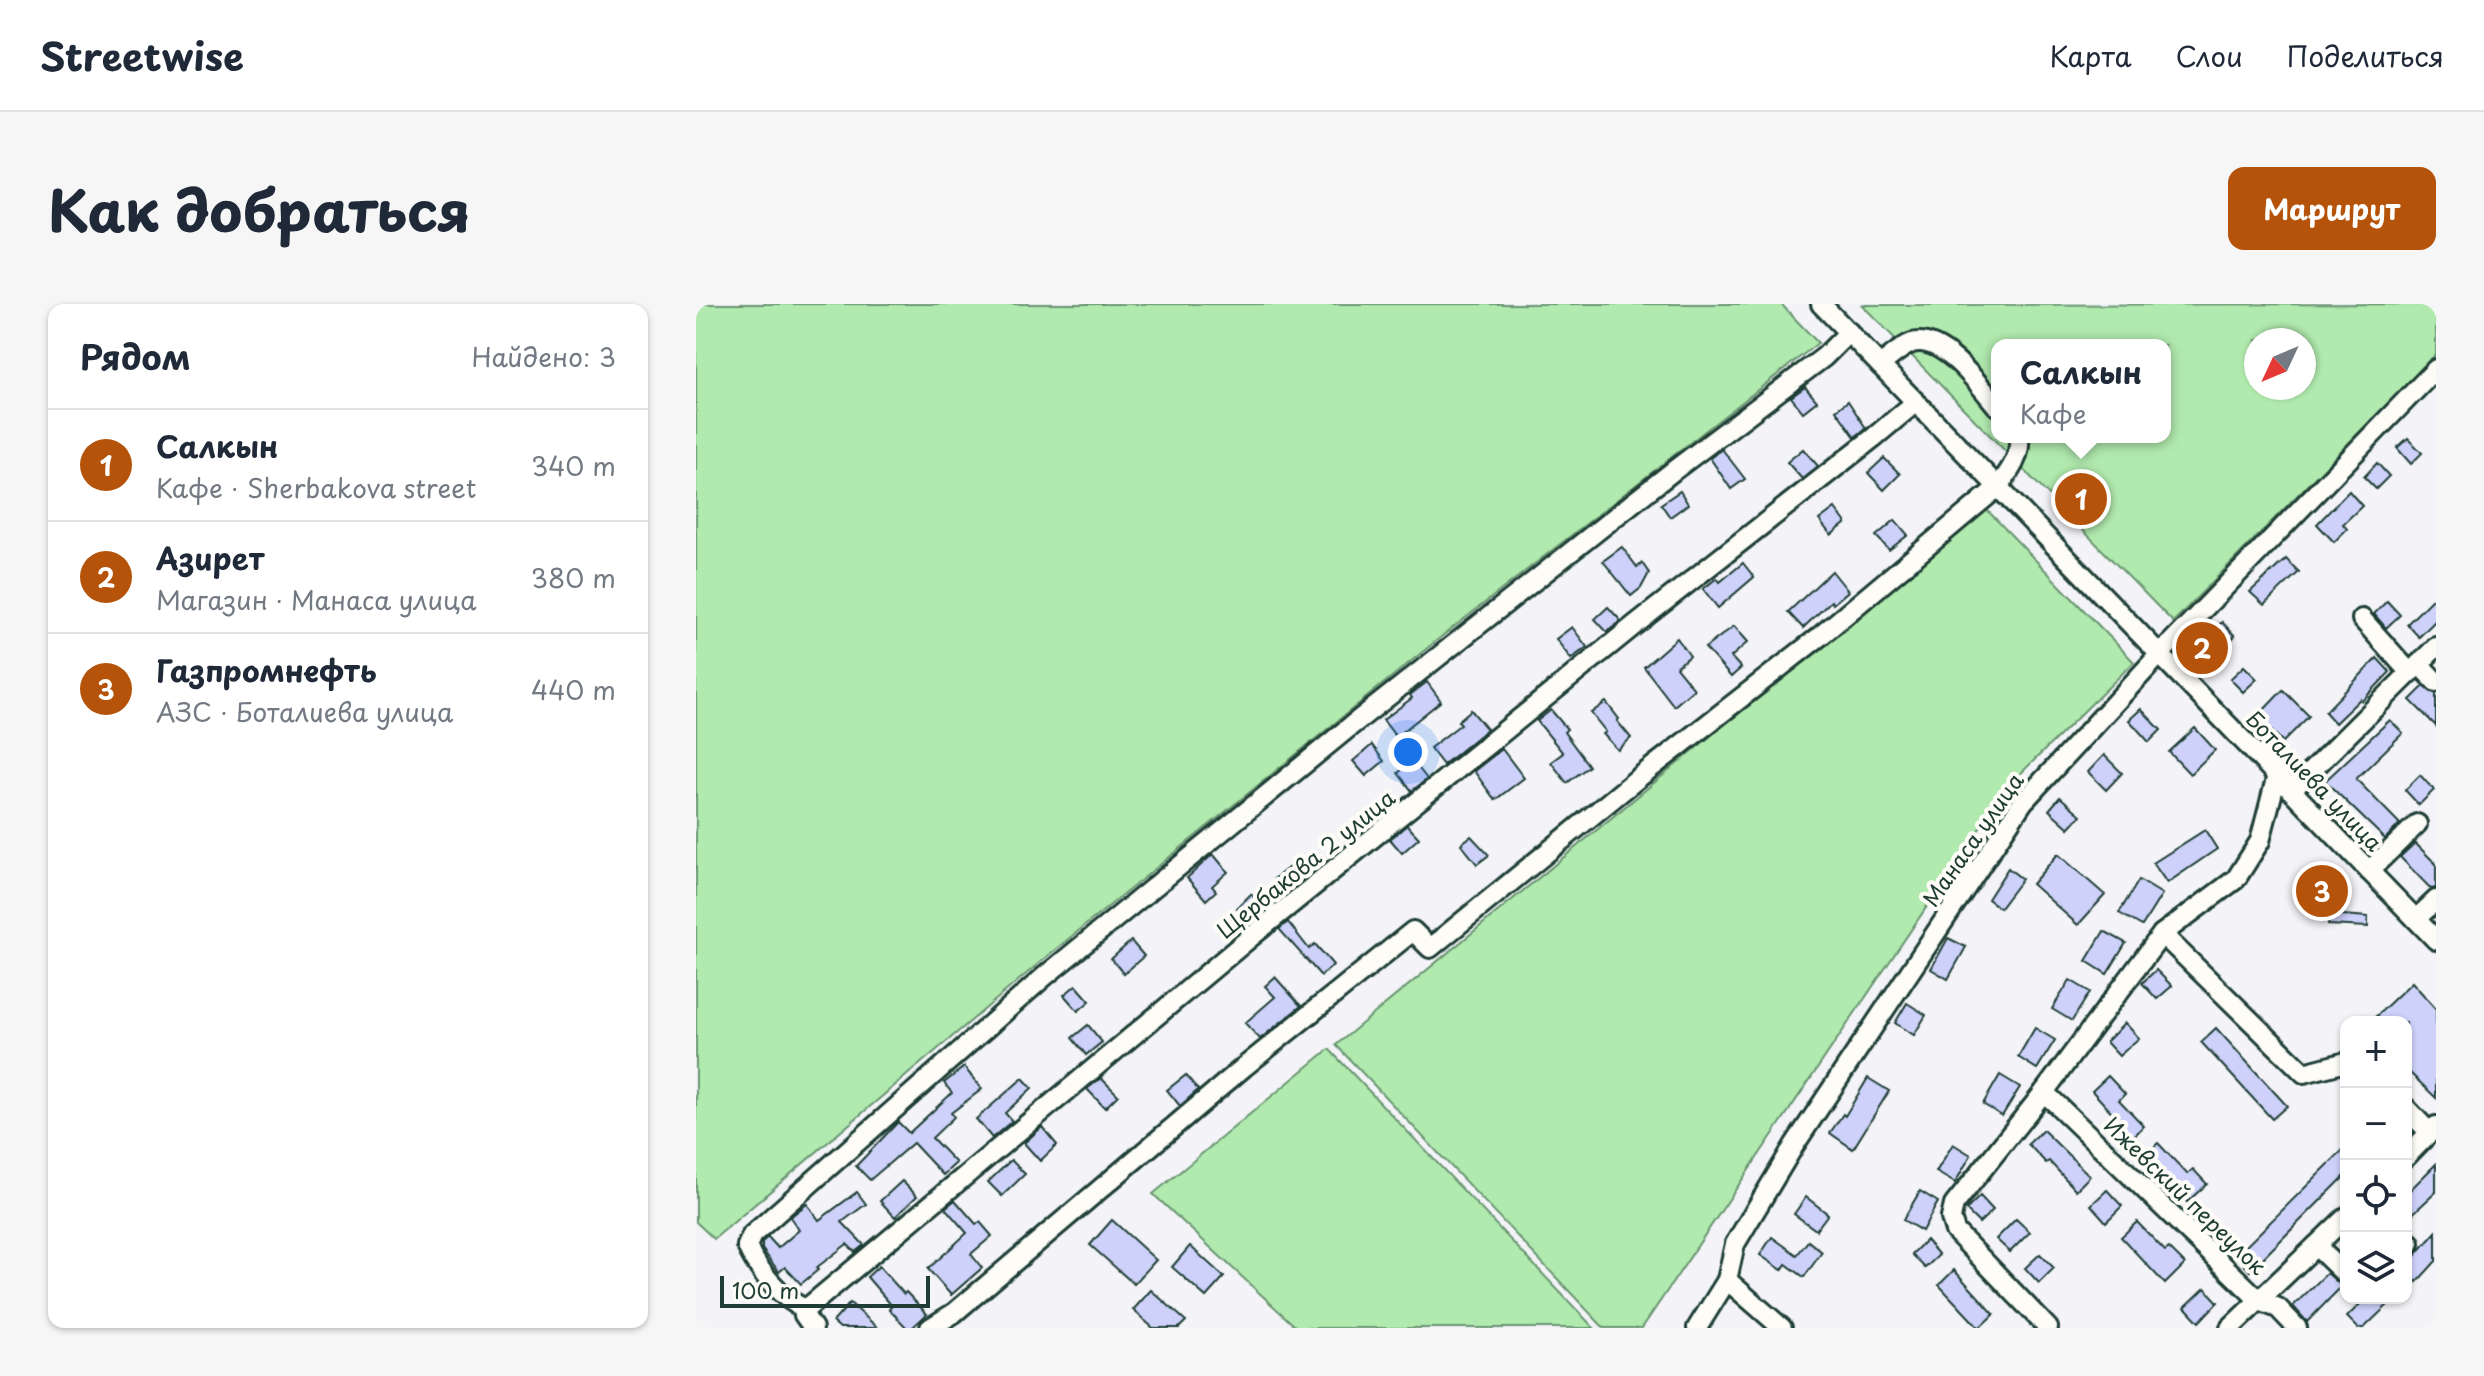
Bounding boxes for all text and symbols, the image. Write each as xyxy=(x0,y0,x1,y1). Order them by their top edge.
text: Streetwise xyxy=(40,27,244,84)
text: Карта xyxy=(2049,34,2132,77)
text: Слои xyxy=(2176,34,2243,77)
text: Поделиться xyxy=(2287,34,2444,77)
text: Как добраться xyxy=(48,166,471,251)
button: Маршрут xyxy=(2228,167,2436,250)
north arrow xyxy=(2244,328,2316,400)
text: Рядом xyxy=(80,330,191,382)
text: Найдено: 3 xyxy=(472,337,616,376)
popup xyxy=(1991,339,2171,443)
text: Салкын xyxy=(2020,349,2142,394)
text: Кафе xyxy=(2020,394,2086,433)
text: Салкын xyxy=(156,423,278,468)
text: 1 xyxy=(100,446,112,485)
text: 340 m xyxy=(531,446,616,485)
text: Кафе · Sherbakova street xyxy=(156,468,476,507)
pin: 1 xyxy=(2055,469,2107,529)
text: Азирет xyxy=(156,535,264,580)
text: 2 xyxy=(97,558,115,597)
text: 380 m xyxy=(531,558,616,597)
text: Магазин · Манаса улица xyxy=(156,580,477,619)
pin: 2 xyxy=(2176,618,2228,678)
text: Газпромнефть xyxy=(156,647,377,692)
text: 3 xyxy=(97,670,115,709)
text: 440 m xyxy=(531,670,616,709)
text: АЗС · Боталиева улица xyxy=(156,692,453,731)
street label: Боталиева улица xyxy=(2239,702,2391,858)
your location xyxy=(1388,732,1428,772)
street label: Манаса улица xyxy=(1913,765,2031,913)
street label: Щербакова 2 улица xyxy=(1209,780,1401,945)
pin: 3 xyxy=(2296,861,2348,921)
map controls xyxy=(2340,1016,2412,1304)
button: + xyxy=(2340,1016,2412,1088)
button: − xyxy=(2340,1088,2412,1160)
street label: Ижевский переулок xyxy=(2097,1109,2275,1282)
button: locate xyxy=(2340,1160,2412,1232)
button: layers xyxy=(2340,1232,2412,1304)
scale bar xyxy=(720,1272,930,1308)
text: 100 m xyxy=(732,1273,799,1306)

